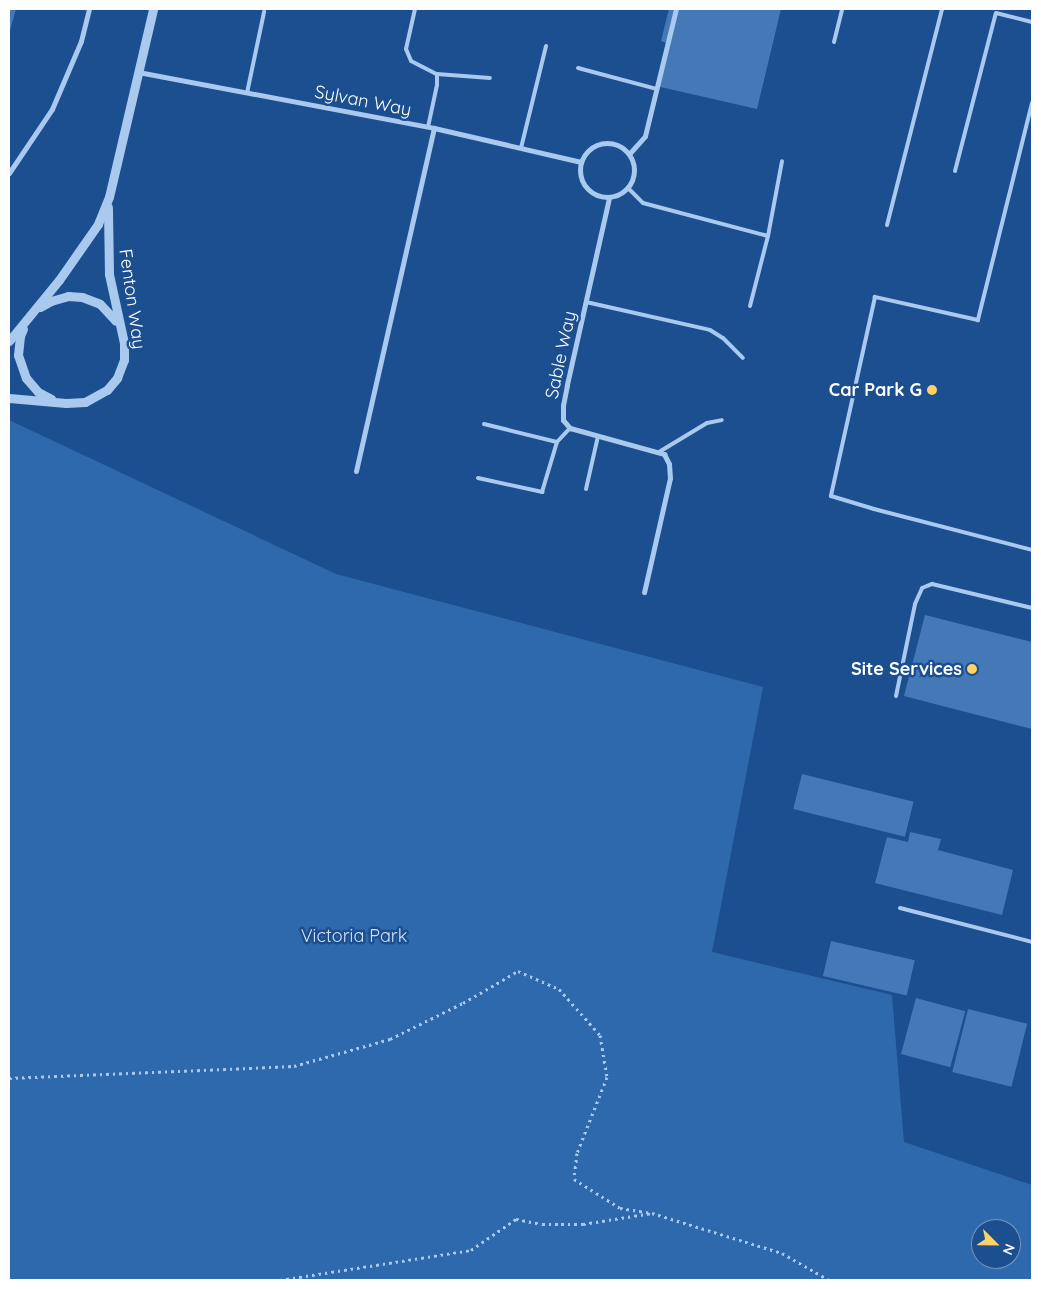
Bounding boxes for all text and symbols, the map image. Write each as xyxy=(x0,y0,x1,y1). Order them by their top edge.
street label: Sylvan Way xyxy=(313,81,413,121)
street label: Fenton Way xyxy=(114,247,150,351)
street label: Sable Way xyxy=(541,309,581,401)
place label: Car Park G xyxy=(829,379,922,401)
marker: Car Park G xyxy=(926,384,938,396)
place label: Site Services xyxy=(851,658,962,680)
marker: Site Services xyxy=(966,663,978,675)
park label: Victoria Park xyxy=(301,925,407,947)
north arrow xyxy=(971,1219,1021,1269)
text: N xyxy=(999,1241,1019,1258)

